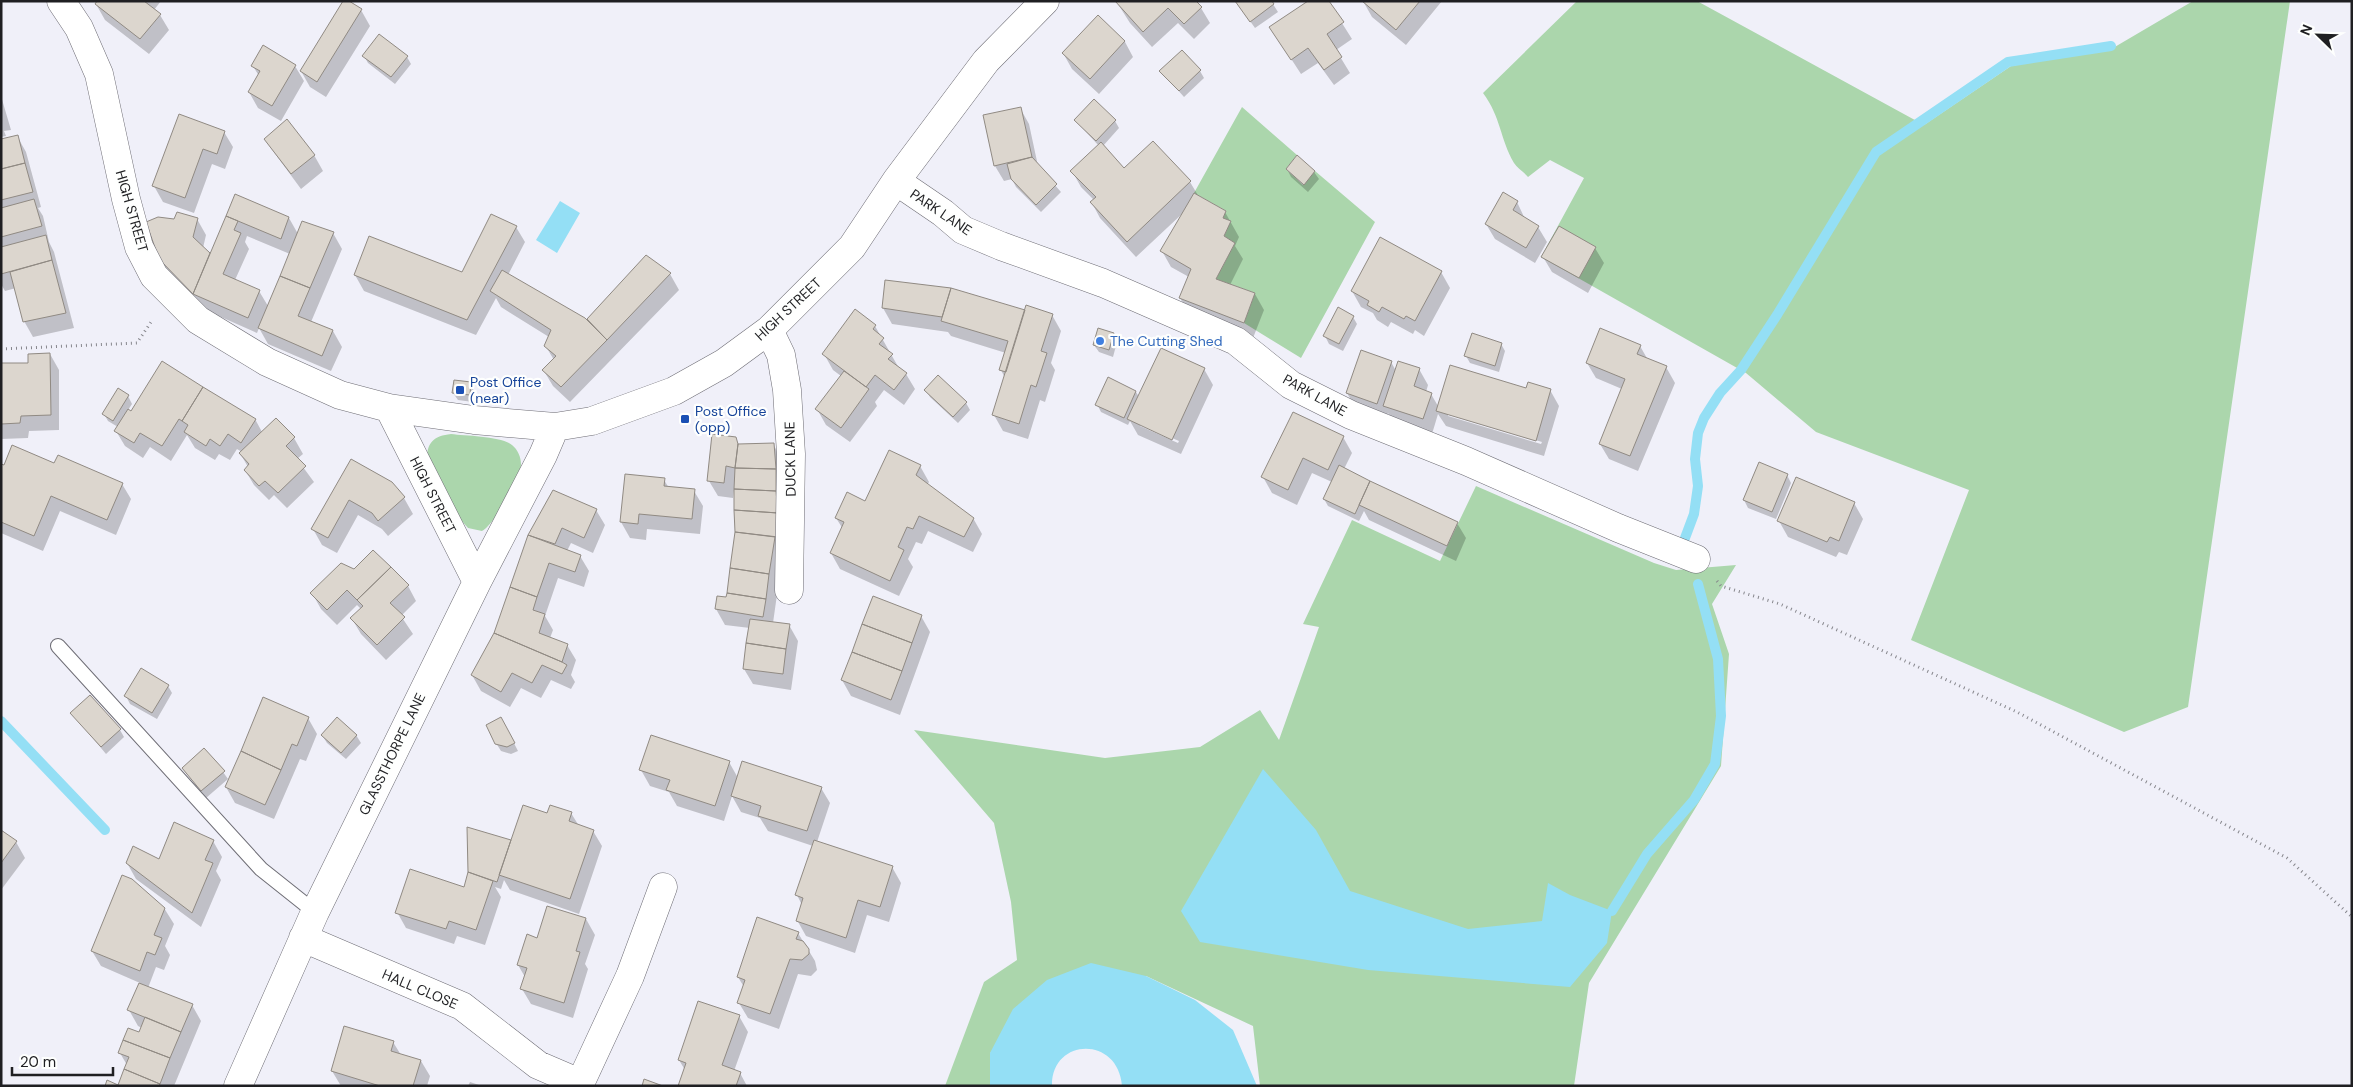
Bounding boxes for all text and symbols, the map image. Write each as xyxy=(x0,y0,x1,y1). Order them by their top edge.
north arrow xyxy=(2293,10,2343,60)
text: N xyxy=(2296,22,2316,38)
street label: HIGH STREET xyxy=(112,168,152,254)
street label: PARK LANE xyxy=(907,185,975,239)
street label: HIGH STREET xyxy=(751,274,825,344)
place label: The Cutting Shed xyxy=(1110,332,1222,350)
marker: The Cutting Shed xyxy=(1094,335,1106,347)
street label: PARK LANE xyxy=(1280,370,1350,420)
place label: Post Office (near) xyxy=(470,373,541,407)
marker: Post Office (near) xyxy=(454,384,466,396)
place label: Post Office (opp) xyxy=(695,402,766,436)
marker: Post Office (opp) xyxy=(679,413,691,425)
street label: DUCK LANE xyxy=(780,421,800,497)
street label: HIGH STREET xyxy=(406,453,460,537)
street label: GLASSTHORPE LANE xyxy=(355,690,429,818)
street label: HALL CLOSE xyxy=(379,965,461,1013)
scale bar xyxy=(12,1044,114,1076)
text: 20 m xyxy=(20,1052,56,1072)

